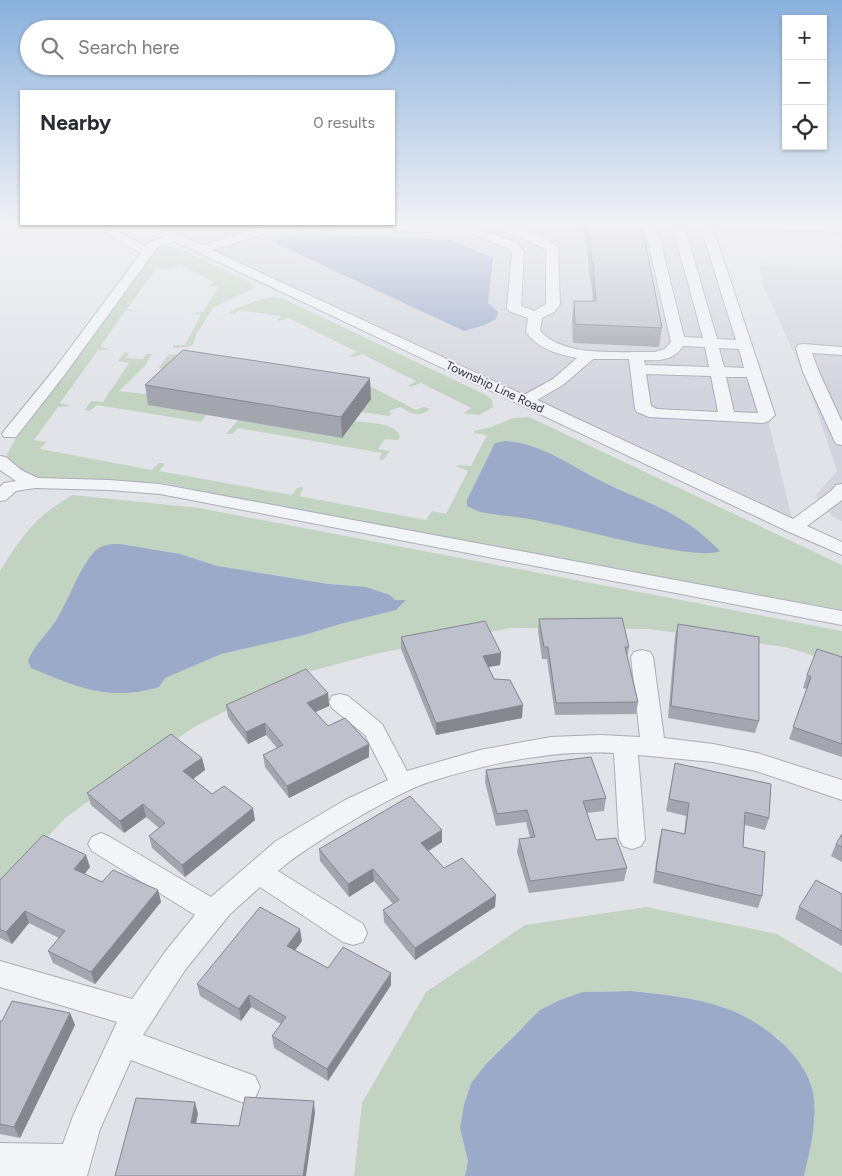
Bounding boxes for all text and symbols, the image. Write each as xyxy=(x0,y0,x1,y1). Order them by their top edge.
map controls xyxy=(782,15,827,150)
button: + xyxy=(782,15,827,60)
search box xyxy=(20,20,395,75)
icon: search xyxy=(38,34,66,62)
text: Search here xyxy=(78,36,180,59)
button: − xyxy=(782,60,827,105)
button: locate xyxy=(782,105,827,150)
text: Nearby xyxy=(40,110,111,135)
text: 0 results xyxy=(313,113,375,132)
street label: Township Line Road xyxy=(444,358,546,416)

